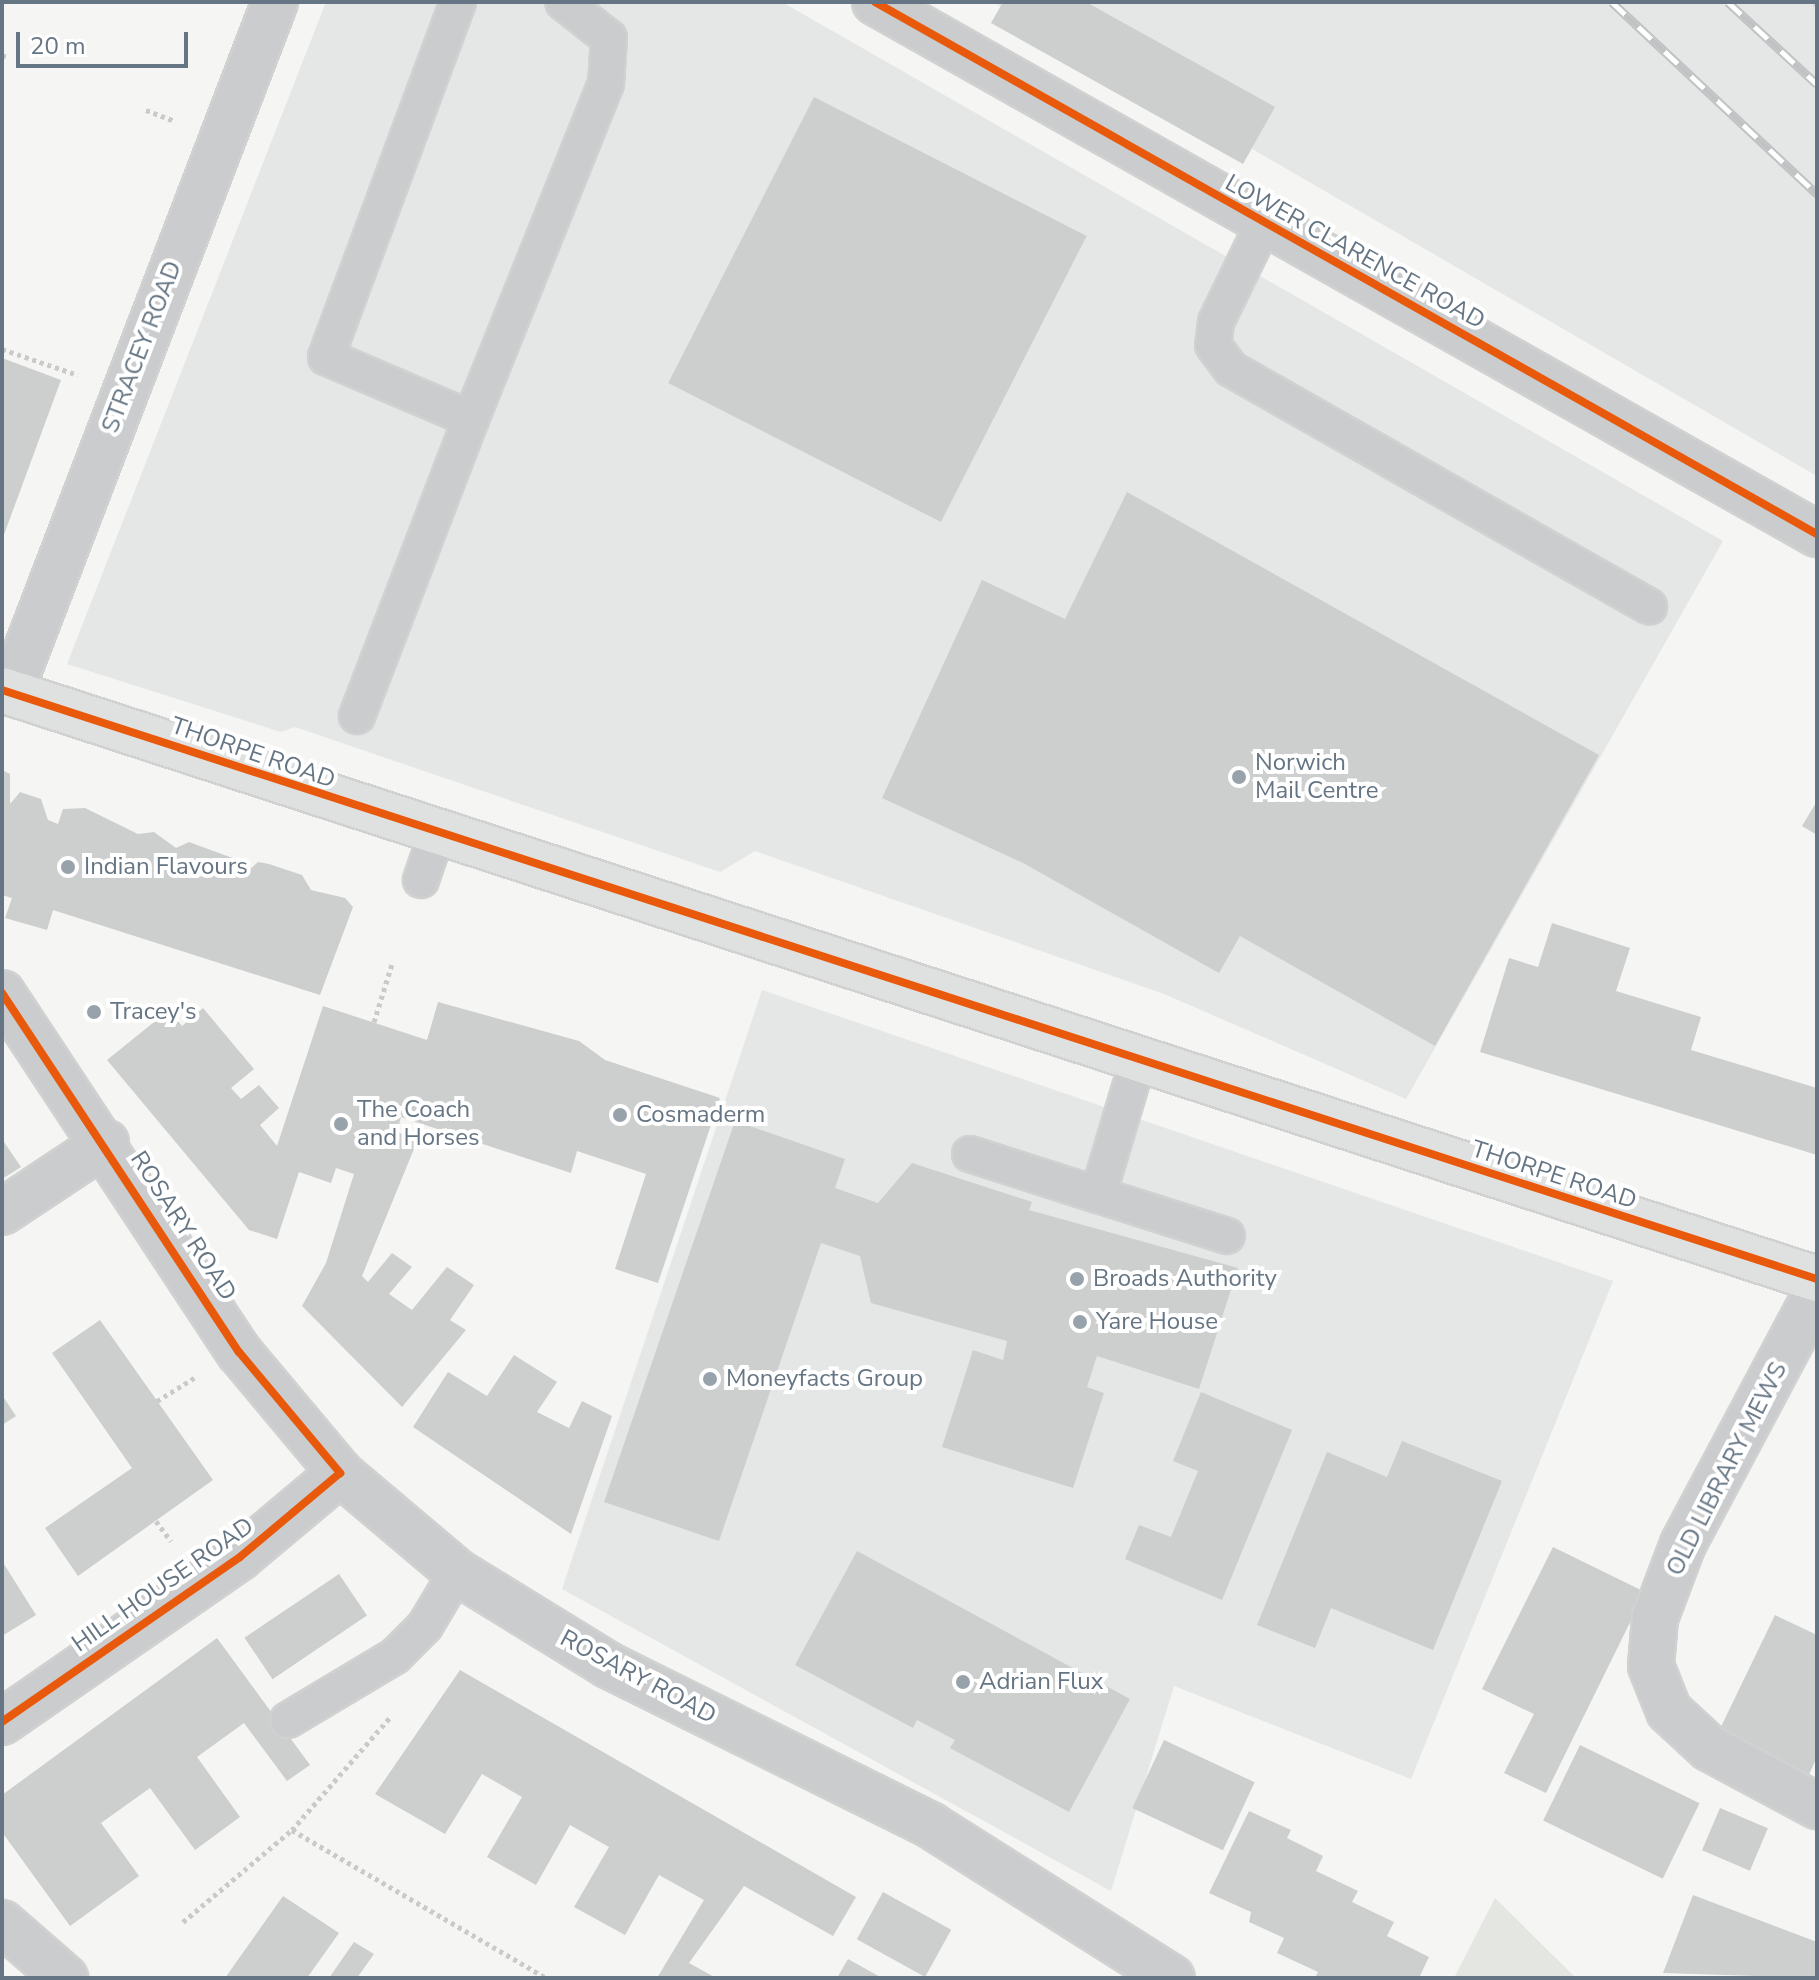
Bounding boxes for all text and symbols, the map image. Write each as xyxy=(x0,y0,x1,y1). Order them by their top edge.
scale bar xyxy=(20,16,192,66)
text: 20 m xyxy=(30,30,86,62)
street label: LOWER CLARENCE ROAD xyxy=(1220,169,1490,335)
street label: STRACEY ROAD xyxy=(96,257,188,437)
street label: THORPE ROAD xyxy=(167,711,339,795)
place label: Norwich Mail Centre xyxy=(1255,749,1378,805)
marker: Norwich Mail Centre xyxy=(1230,768,1248,786)
place label: Indian Flavours xyxy=(84,853,248,881)
marker: Indian Flavours xyxy=(59,858,77,876)
place label: Tracey's xyxy=(110,998,196,1026)
marker: Tracey's xyxy=(85,1003,103,1021)
place label: The Coach and Horses xyxy=(357,1096,479,1152)
place label: Cosmaderm xyxy=(636,1101,765,1129)
marker: Cosmaderm xyxy=(611,1106,629,1124)
marker: The Coach and Horses xyxy=(332,1115,350,1133)
street label: THORPE ROAD xyxy=(1468,1135,1640,1215)
street label: ROSARY ROAD xyxy=(124,1146,242,1306)
place label: Broads Authority xyxy=(1093,1265,1277,1293)
marker: Broads Authority xyxy=(1068,1270,1086,1288)
place label: Yare House xyxy=(1096,1308,1218,1336)
marker: Yare House xyxy=(1071,1313,1089,1331)
street label: OLD LIBRARY MEWS xyxy=(1661,1357,1793,1581)
place label: Moneyfacts Group xyxy=(726,1365,923,1393)
marker: Moneyfacts Group xyxy=(701,1370,719,1388)
street label: HILL HOUSE ROAD xyxy=(67,1512,259,1658)
street label: ROSARY ROAD xyxy=(555,1624,721,1730)
place label: Adrian Flux xyxy=(979,1668,1103,1696)
marker: Adrian Flux xyxy=(954,1673,972,1691)

